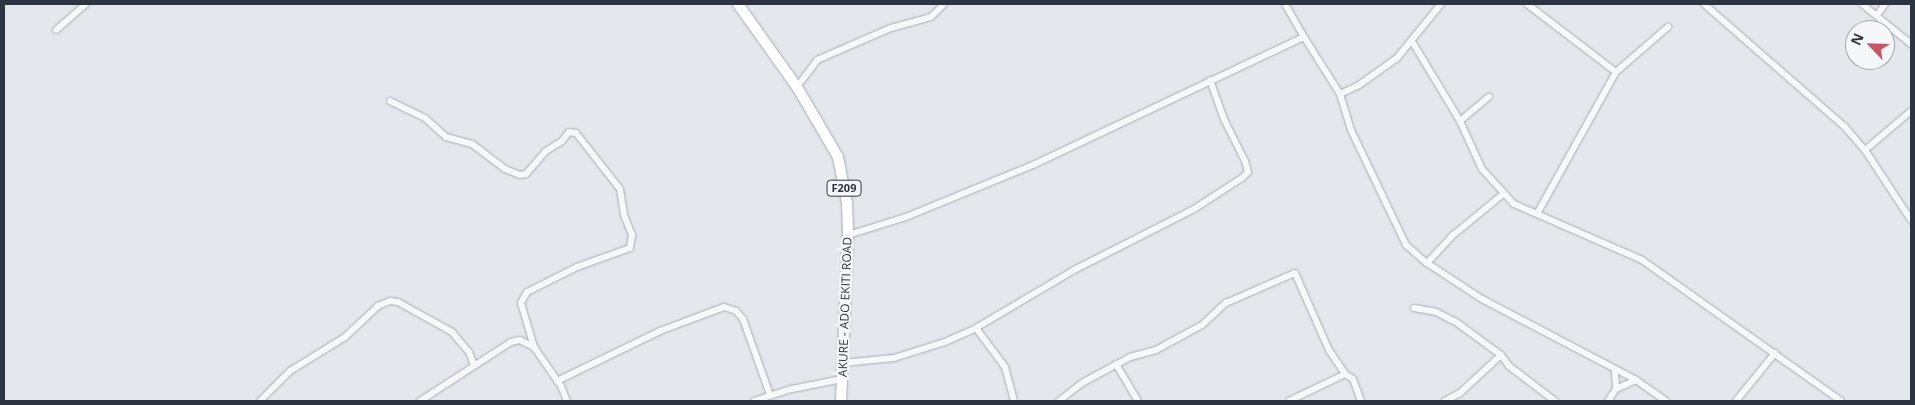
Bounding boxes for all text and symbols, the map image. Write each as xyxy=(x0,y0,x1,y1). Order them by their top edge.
north arrow xyxy=(1845,20,1895,70)
text: N xyxy=(1846,30,1868,48)
road number: F209 xyxy=(826,180,862,197)
street label: AKURE - ADO EKITI ROAD xyxy=(835,237,855,377)

